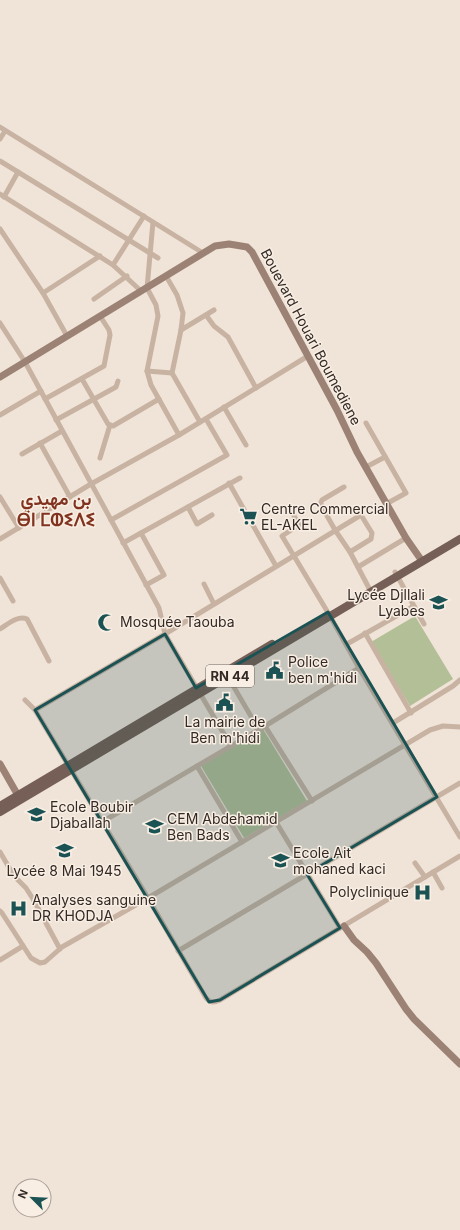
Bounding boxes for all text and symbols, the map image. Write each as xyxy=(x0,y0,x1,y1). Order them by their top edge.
street label: Bouevard Houari Boumediene xyxy=(258,246,365,428)
district label: بن مهيدي ⴱⵏ ⵎⵀⵉⴷⵉ xyxy=(17,488,95,530)
place label: Centre Commercial EL-AKEL xyxy=(261,500,388,533)
supermarket icon: Centre Commercial EL-AKEL xyxy=(238,507,258,527)
place label: Lycée Djllali Lyabes xyxy=(347,586,425,619)
school or university icon: Lycée Djllali Lyabes xyxy=(428,593,448,613)
mosque icon: Mosquée Taouba xyxy=(97,612,117,632)
place label: Mosquée Taouba xyxy=(120,613,235,630)
place label: Police ben m'hidi xyxy=(288,653,357,686)
public building icon: Police ben m'hidi xyxy=(265,660,285,680)
road number: RN 44 xyxy=(206,665,254,687)
public building icon: La mairie de Ben m'hidi xyxy=(215,692,235,712)
place label: La mairie de Ben m'hidi xyxy=(185,713,265,746)
place label: Ecole Boubir Djaballah xyxy=(50,798,133,831)
school or university icon: Ecole Boubir Djaballah xyxy=(27,805,47,825)
place label: CEM Abdehamid Ben Bads xyxy=(167,810,278,843)
school or university icon: CEM Abdehamid Ben Bads xyxy=(144,817,164,837)
school or university icon: Lycée 8 Mai 1945 xyxy=(54,841,74,861)
place label: Ecole Ait mohaned kaci xyxy=(293,844,386,877)
school or university icon: Ecole Ait mohaned kaci xyxy=(270,851,290,871)
place label: Lycée 8 Mai 1945 xyxy=(6,862,122,879)
hospital icon: Polyclinique xyxy=(412,882,432,902)
place label: Polyclinique xyxy=(329,883,409,900)
place label: Analyses sanguine DR KHODJA xyxy=(32,891,156,924)
hospital icon: Analyses sanguine DR KHODJA xyxy=(9,898,29,918)
north arrow xyxy=(12,1178,52,1218)
text: N xyxy=(15,1187,31,1201)

